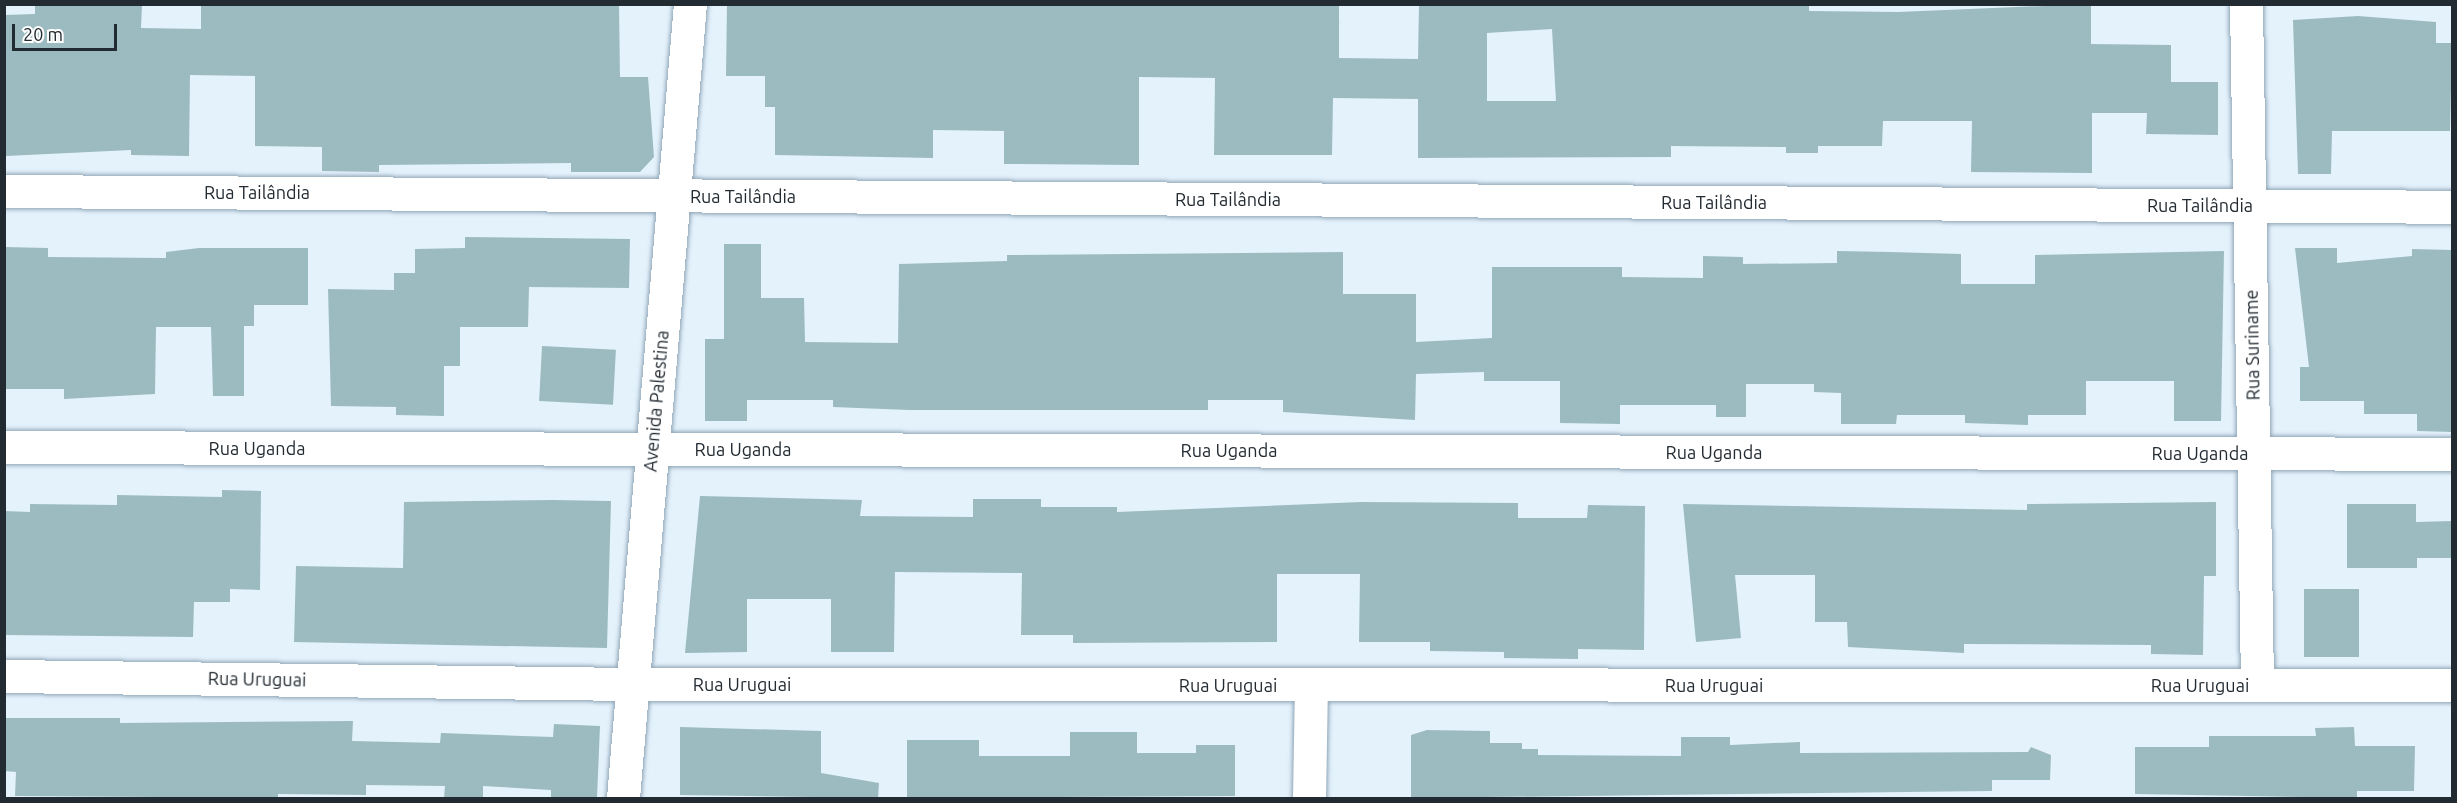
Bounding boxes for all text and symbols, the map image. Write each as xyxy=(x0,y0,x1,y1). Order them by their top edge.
scale bar xyxy=(15,12,120,50)
text: 20 m xyxy=(23,24,63,44)
street label: Rua Tailândia xyxy=(204,181,310,203)
street label: Rua Tailândia xyxy=(690,185,796,207)
street label: Rua Tailândia xyxy=(1175,188,1281,210)
street label: Rua Tailândia xyxy=(1661,191,1767,213)
street label: Rua Tailândia xyxy=(2147,194,2253,216)
street label: Rua Suriname xyxy=(2240,289,2264,401)
street label: Avenida Palestina xyxy=(639,329,673,473)
street label: Rua Uganda xyxy=(209,437,305,459)
street label: Rua Uganda xyxy=(695,438,791,460)
street label: Rua Uganda xyxy=(1181,439,1277,461)
street label: Rua Uganda xyxy=(1666,441,1762,463)
street label: Rua Uganda xyxy=(2152,442,2248,464)
street label: Rua Uruguai xyxy=(208,667,306,691)
street label: Rua Uruguai xyxy=(693,673,791,695)
street label: Rua Uruguai xyxy=(1179,674,1277,696)
street label: Rua Uruguai xyxy=(1665,674,1763,696)
street label: Rua Uruguai xyxy=(2151,674,2249,696)

